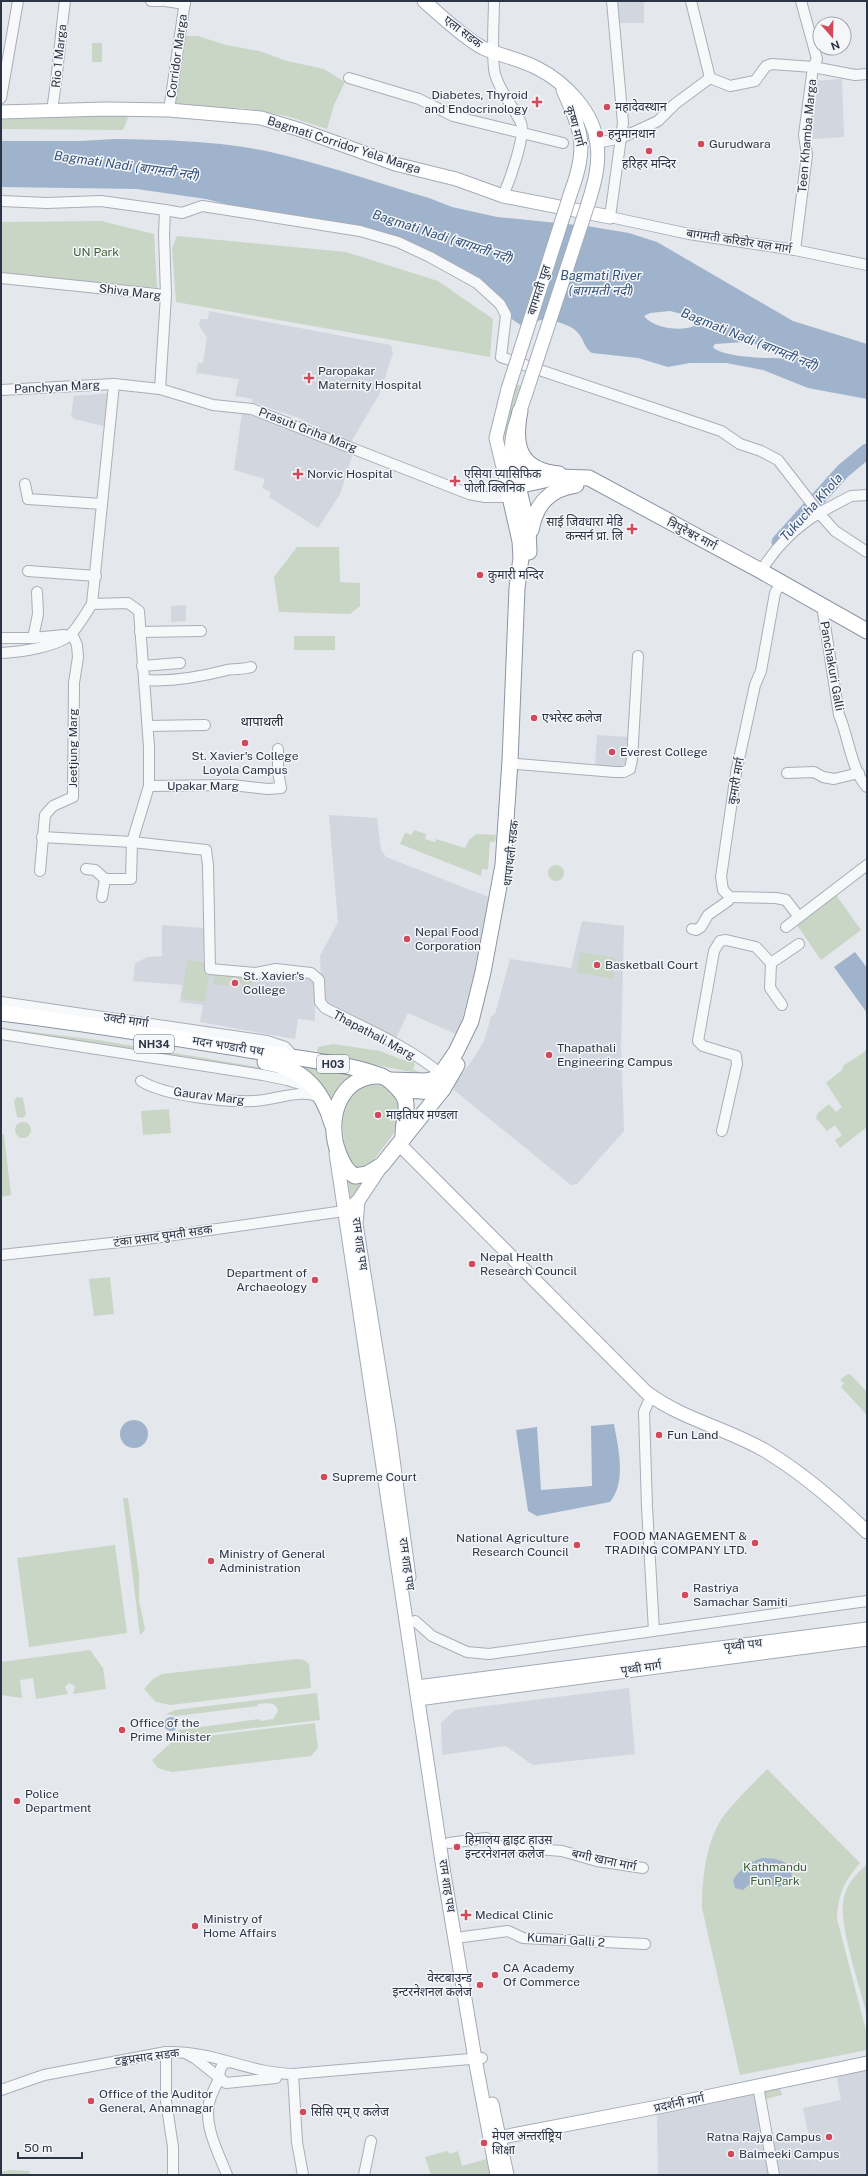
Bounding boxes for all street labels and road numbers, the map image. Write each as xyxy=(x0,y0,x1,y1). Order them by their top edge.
street label: Corridor Marga xyxy=(164,13,190,99)
street label: एला सडक xyxy=(441,13,486,51)
street label: Rio 1 Marga xyxy=(49,23,69,89)
street label: Teen Khamba Marga xyxy=(795,79,819,193)
street label: कृष्ण मार्ग xyxy=(563,104,588,149)
street label: Bagmati Corridor Yela Marga xyxy=(266,114,422,176)
street label: बागमती करिडोर यल मार्ग xyxy=(685,225,794,256)
street label: बागमती पुल xyxy=(523,262,555,317)
street label: Shiva Marg xyxy=(98,281,162,303)
street label: Panchyan Marg xyxy=(14,378,100,396)
street label: Prasuti Griha Marg xyxy=(257,405,359,455)
street label: त्रिपुरेश्वर मार्ग xyxy=(664,514,721,554)
street label: Panchakuri Galli xyxy=(817,620,847,712)
street label: Jeetjung Marg xyxy=(66,708,80,788)
street label: कुमारी मार्ग xyxy=(724,755,748,806)
street label: Upakar Marg xyxy=(167,779,239,793)
street label: थापाथली सडक xyxy=(500,818,522,887)
street label: Thapathali Marg xyxy=(331,1007,417,1063)
street label: उक्टी मार्गा xyxy=(103,1009,151,1030)
street label: मदन भण्डारी पथ xyxy=(191,1032,265,1059)
road number: NH34 xyxy=(134,1035,174,1053)
road number: H03 xyxy=(317,1055,349,1073)
street label: Gaurav Marg xyxy=(173,1085,245,1107)
street label: राम शाह पथ xyxy=(349,1217,371,1272)
street label: टंका प्रसाद घुमती सडक xyxy=(113,1221,214,1251)
street label: राम शाह पथ xyxy=(396,1537,418,1592)
street label: पृथ्वी पथ xyxy=(723,1635,763,1654)
street label: पृथ्वी मार्ग xyxy=(619,1657,663,1678)
street label: बग्गी खाना मार्ग xyxy=(570,1845,639,1874)
street label: राम शाह पथ xyxy=(436,1859,458,1914)
street label: Kumari Galli 2 xyxy=(527,1930,605,1950)
street label: टङ्कप्रसाद सडक xyxy=(114,2045,181,2068)
street label: प्रदर्शनी मार्ग xyxy=(652,2090,706,2115)

